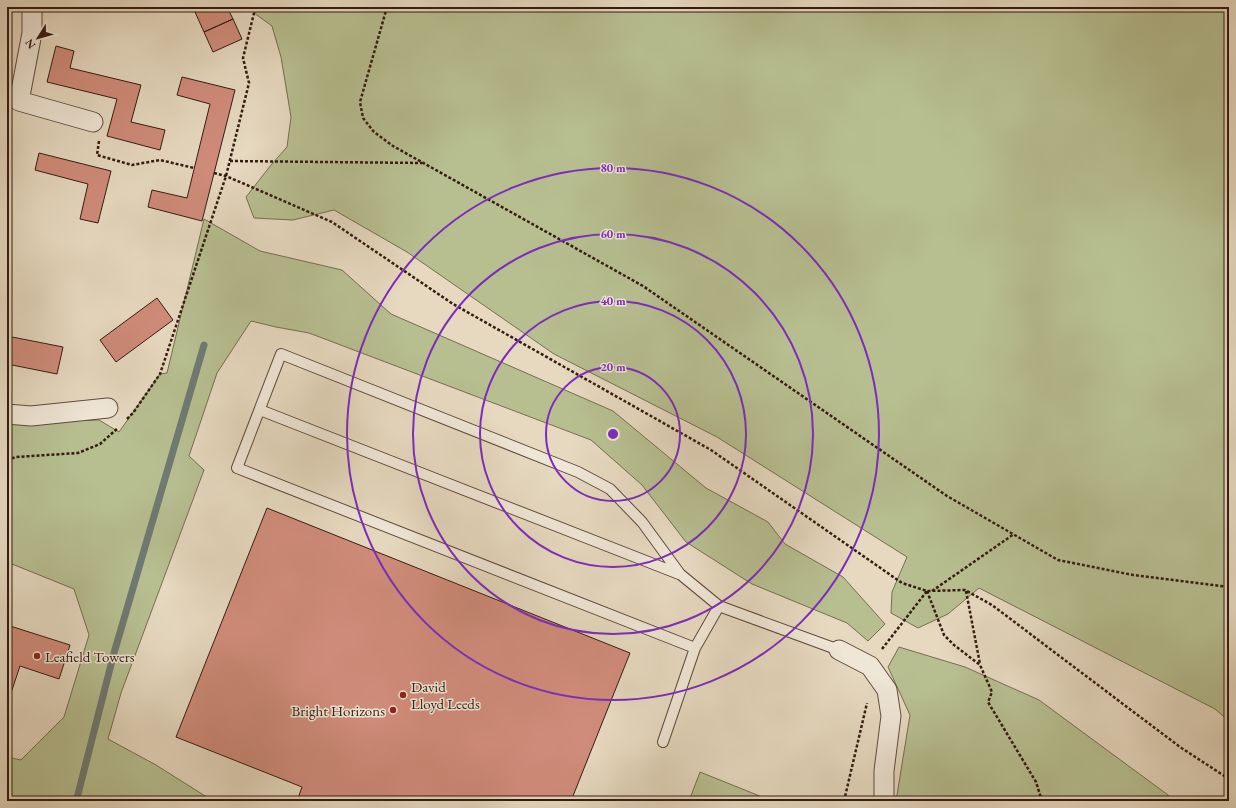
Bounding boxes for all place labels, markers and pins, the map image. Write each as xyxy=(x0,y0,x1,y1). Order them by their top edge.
centre of rings xyxy=(606,427,620,441)
place label: Leafield Towers xyxy=(45,647,135,666)
marker: Leafield Towers xyxy=(32,651,42,661)
place label: David Lloyd Leeds xyxy=(411,677,480,713)
marker: David Lloyd Leeds xyxy=(398,690,408,700)
place label: Bright Horizons xyxy=(291,701,385,720)
marker: Bright Horizons xyxy=(388,705,398,715)

